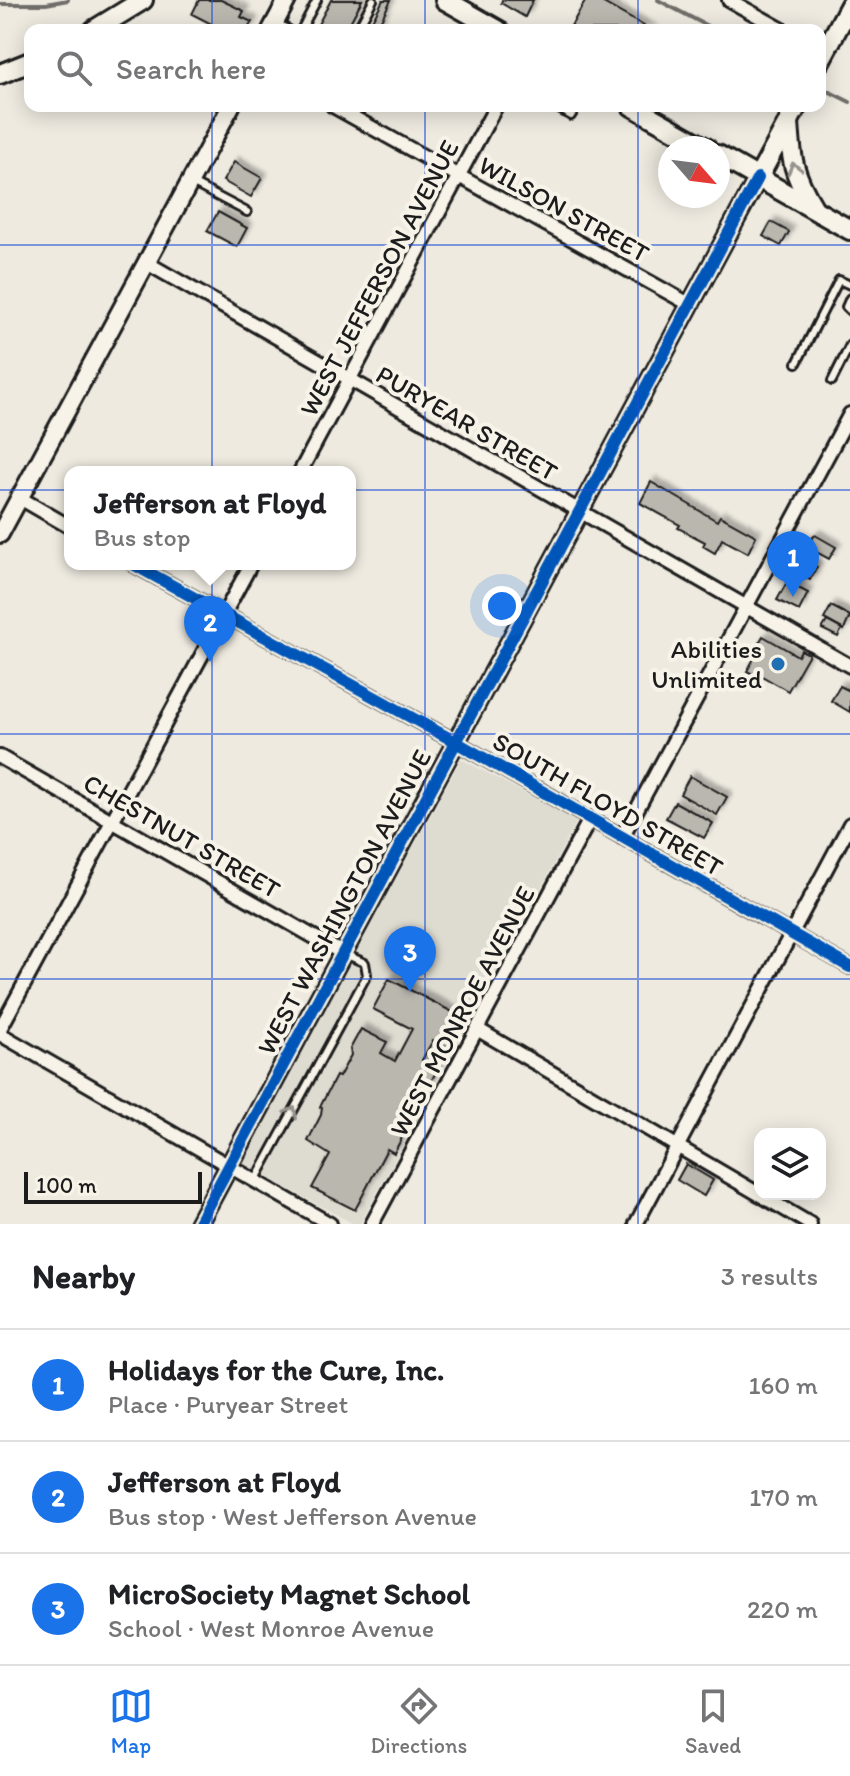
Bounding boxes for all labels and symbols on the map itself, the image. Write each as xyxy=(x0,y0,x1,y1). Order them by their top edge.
street label: WEST JEFFERSON AVENUE xyxy=(293,134,465,422)
north arrow xyxy=(658,136,730,208)
street label: WILSON STREET xyxy=(473,149,655,269)
one-way arrow xyxy=(787,161,804,175)
street label: PURYEAR STREET xyxy=(371,358,564,488)
pin: 1 xyxy=(767,531,819,597)
your location xyxy=(482,586,522,626)
pin: 2 xyxy=(184,596,236,662)
place label: Abilities Unlimited xyxy=(651,633,762,695)
marker: Abilities Unlimited xyxy=(769,655,787,673)
street label: SOUTH FLOYD STREET xyxy=(487,725,729,883)
street label: WEST WASHINGTON AVENUE xyxy=(250,744,438,1060)
street label: CHESTNUT STREET xyxy=(78,767,287,906)
street label: WEST MONROE AVENUE xyxy=(382,880,542,1142)
pin: 3 xyxy=(384,926,436,992)
one-way arrow xyxy=(283,1106,298,1121)
scale bar xyxy=(24,1168,202,1204)

